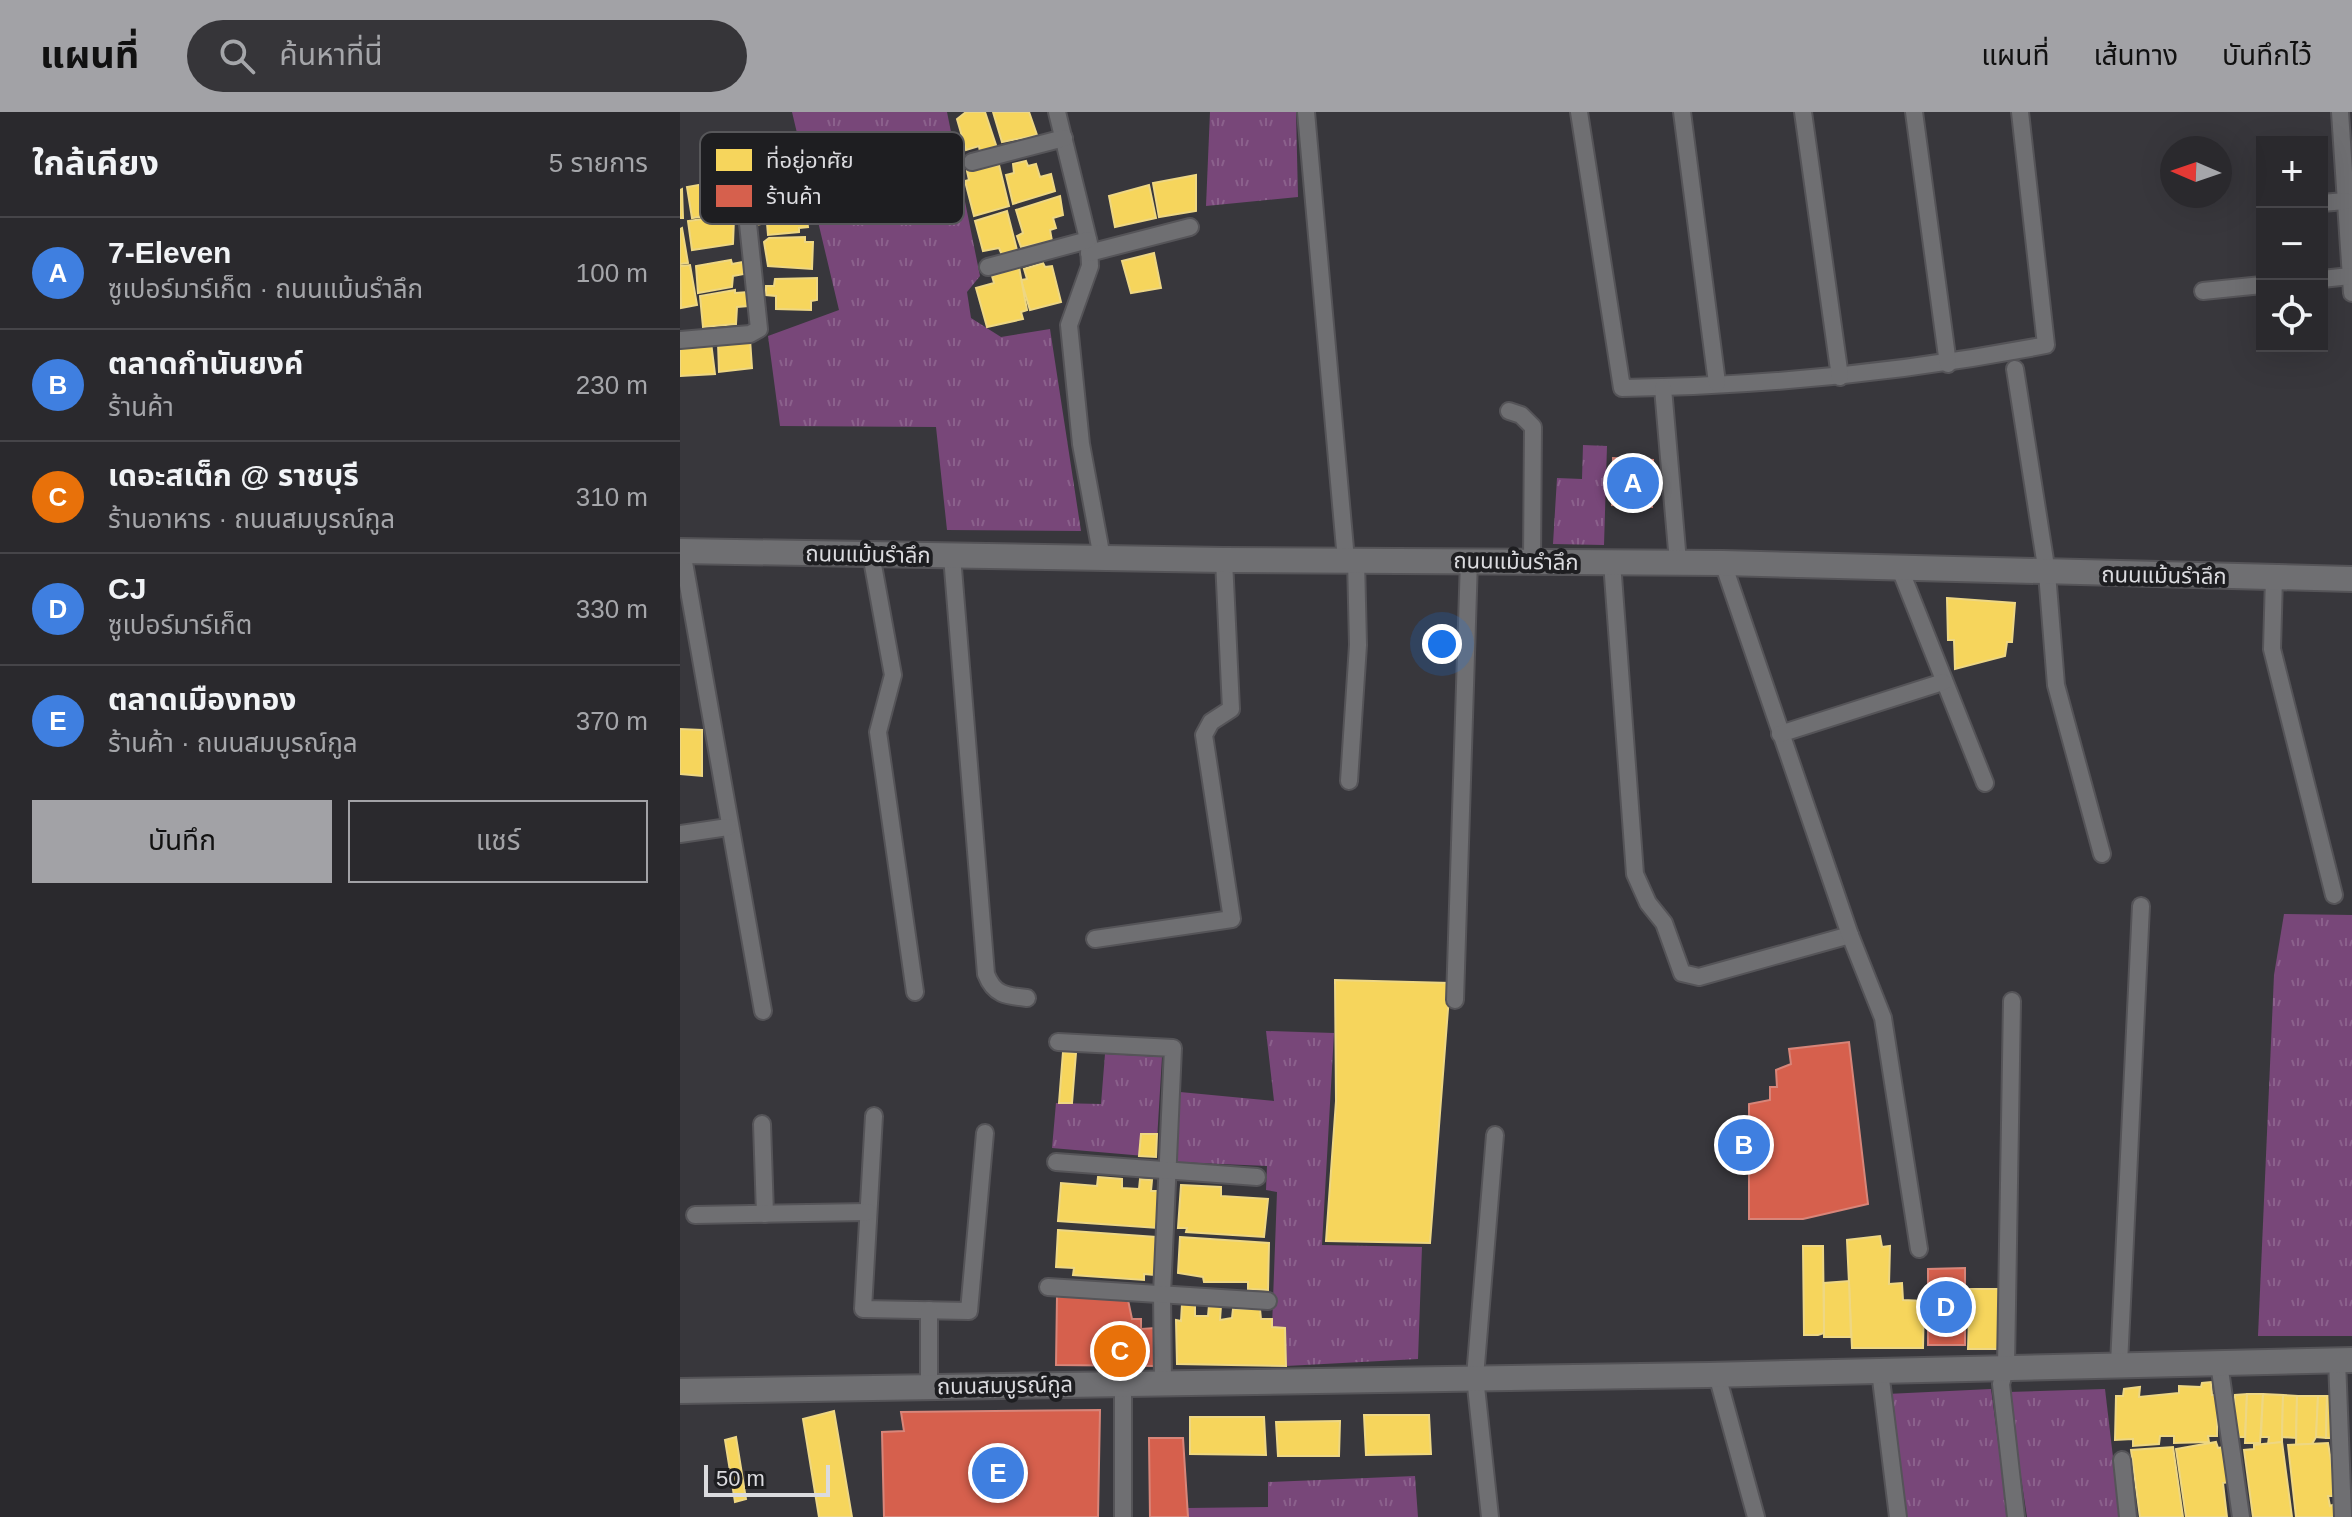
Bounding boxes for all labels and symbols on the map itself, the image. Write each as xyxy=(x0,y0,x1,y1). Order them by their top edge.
legend xyxy=(700,132,964,224)
north arrow xyxy=(2160,136,2232,208)
text: ที่อยู่อาศัย xyxy=(766,145,854,174)
text: ร้านค้า xyxy=(766,184,822,209)
pin: A xyxy=(1607,453,1659,513)
street label: ถนนแม้นรำลึก xyxy=(805,541,931,568)
street label: ถนนแม้นรำลึก xyxy=(1453,548,1579,575)
street label: ถนนแม้นรำลึก xyxy=(2101,562,2227,589)
your location xyxy=(1422,624,1462,664)
pin: B xyxy=(1718,1115,1770,1175)
pin: D xyxy=(1920,1277,1972,1337)
pin: C xyxy=(1094,1321,1146,1381)
street label: ถนนสมบูรณ์กูล xyxy=(937,1372,1073,1400)
pin: E xyxy=(972,1443,1024,1503)
scale bar xyxy=(704,1461,830,1497)

